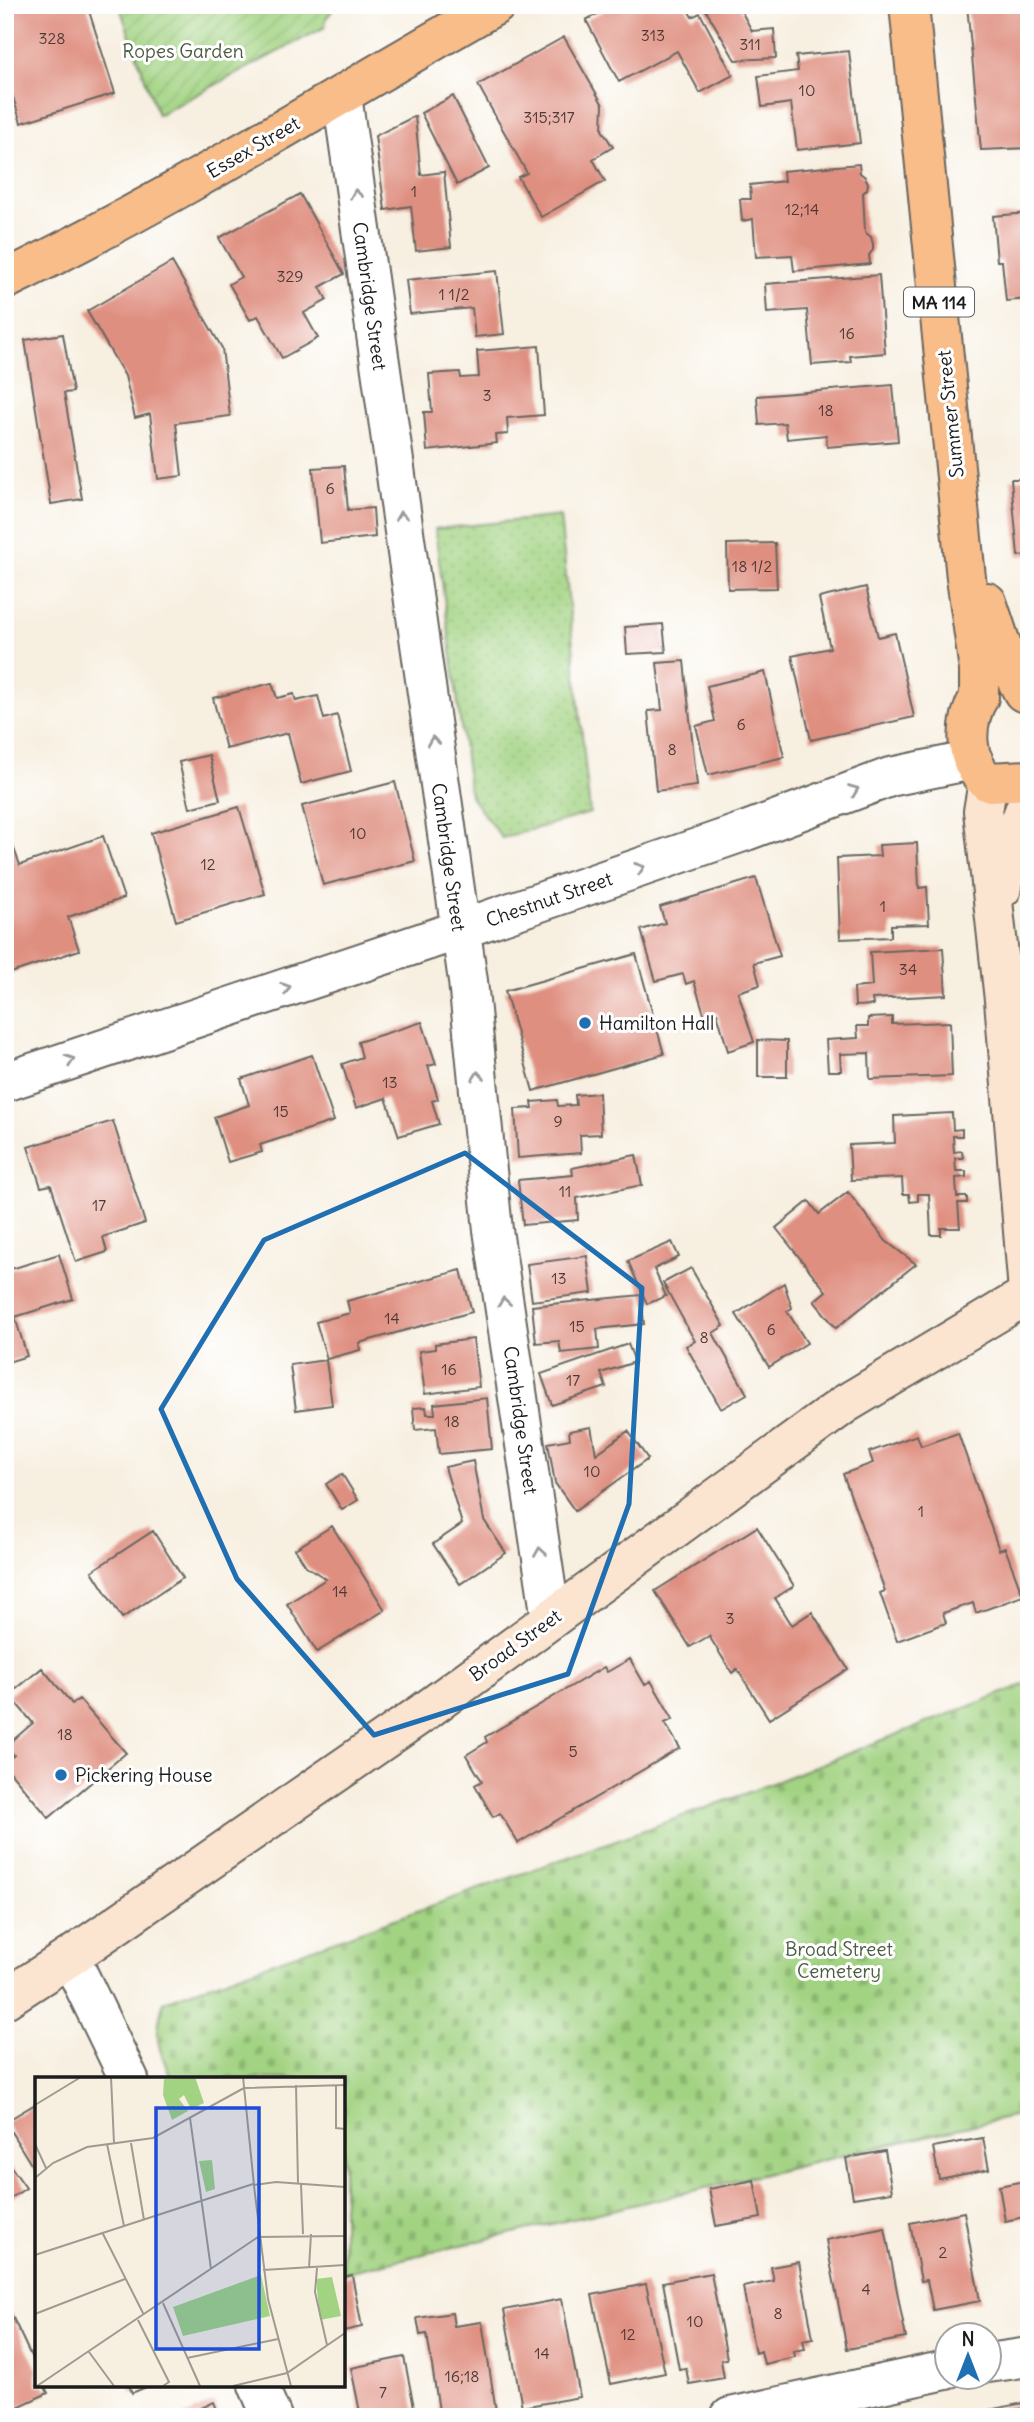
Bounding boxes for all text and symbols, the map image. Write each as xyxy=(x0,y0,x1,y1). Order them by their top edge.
house number: 313 xyxy=(641,25,665,45)
house number: 328 xyxy=(38,28,66,48)
house number: 311 xyxy=(739,34,761,54)
park label: Ropes Garden xyxy=(122,39,244,63)
house number: 10 xyxy=(799,80,815,100)
house number: 315;317 xyxy=(523,107,575,127)
street label: Essex Street xyxy=(202,111,304,183)
house number: 1 xyxy=(411,181,417,201)
one-way arrow xyxy=(349,188,364,200)
house number: 12;14 xyxy=(785,199,819,219)
street label: Cambridge Street xyxy=(348,220,392,372)
house number: 329 xyxy=(276,266,304,286)
house number: 1 1/2 xyxy=(438,284,470,304)
road number: MA 114 xyxy=(904,288,974,316)
house number: 16 xyxy=(839,323,855,343)
street label: Summer Street xyxy=(931,349,969,479)
house number: 3 xyxy=(482,385,492,405)
house number: 18 xyxy=(818,400,834,420)
house number: 6 xyxy=(325,478,335,498)
one-way arrow xyxy=(394,510,409,522)
house number: 18 1/2 xyxy=(732,556,772,576)
house number: 6 xyxy=(736,714,746,734)
one-way arrow xyxy=(425,735,440,747)
house number: 8 xyxy=(667,739,677,759)
street label: Cambridge Street xyxy=(427,781,471,933)
one-way arrow xyxy=(848,785,860,799)
house number: 10 xyxy=(350,823,366,843)
house number: 12 xyxy=(200,854,216,874)
one-way arrow xyxy=(634,862,646,876)
street label: Chestnut Street xyxy=(482,866,616,932)
house number: 1 xyxy=(880,896,886,916)
house number: 34 xyxy=(899,959,917,979)
one-way arrow xyxy=(279,982,291,996)
place label: Hamilton Hall xyxy=(599,1011,714,1035)
marker: Hamilton Hall xyxy=(577,1015,593,1031)
one-way arrow xyxy=(64,1054,76,1069)
one-way arrow xyxy=(470,1071,485,1082)
house number: 13 xyxy=(382,1072,398,1092)
house number: 15 xyxy=(273,1101,289,1121)
house number: 9 xyxy=(553,1111,563,1131)
house number: 11 xyxy=(559,1181,571,1201)
house number: 17 xyxy=(92,1195,106,1215)
house number: 13 xyxy=(551,1268,567,1288)
one-way arrow xyxy=(496,1296,511,1308)
house number: 14 xyxy=(384,1308,400,1328)
house number: 15 xyxy=(569,1316,585,1336)
house number: 6 xyxy=(766,1319,776,1339)
house number: 8 xyxy=(699,1327,709,1347)
street label: Cambridge Street xyxy=(499,1344,543,1496)
house number: 16 xyxy=(441,1359,457,1379)
house number: 17 xyxy=(566,1370,580,1390)
house number: 18 xyxy=(444,1411,460,1431)
house number: 10 xyxy=(584,1461,600,1481)
house number: 1 xyxy=(918,1501,924,1521)
one-way arrow xyxy=(533,1546,548,1558)
house number: 14 xyxy=(332,1581,348,1601)
street label: Broad Street xyxy=(464,1604,566,1686)
house number: 3 xyxy=(725,1608,735,1628)
house number: 18 xyxy=(57,1724,73,1744)
house number: 5 xyxy=(568,1741,578,1761)
place label: Pickering House xyxy=(75,1763,213,1787)
marker: Pickering House xyxy=(53,1767,69,1783)
park label: Broad Street Cemetery xyxy=(785,1937,893,1983)
inset map xyxy=(35,2077,345,2387)
house number: 2 xyxy=(939,2242,948,2262)
house number: 4 xyxy=(861,2279,871,2299)
house number: 8 xyxy=(773,2303,783,2323)
house number: 10 xyxy=(687,2311,703,2331)
north arrow xyxy=(932,2320,1002,2390)
house number: 12 xyxy=(620,2324,636,2344)
text: N xyxy=(961,2327,975,2351)
house number: 14 xyxy=(534,2343,550,2363)
house number: 16;18 xyxy=(444,2366,480,2386)
house number: 7 xyxy=(379,2382,387,2402)

